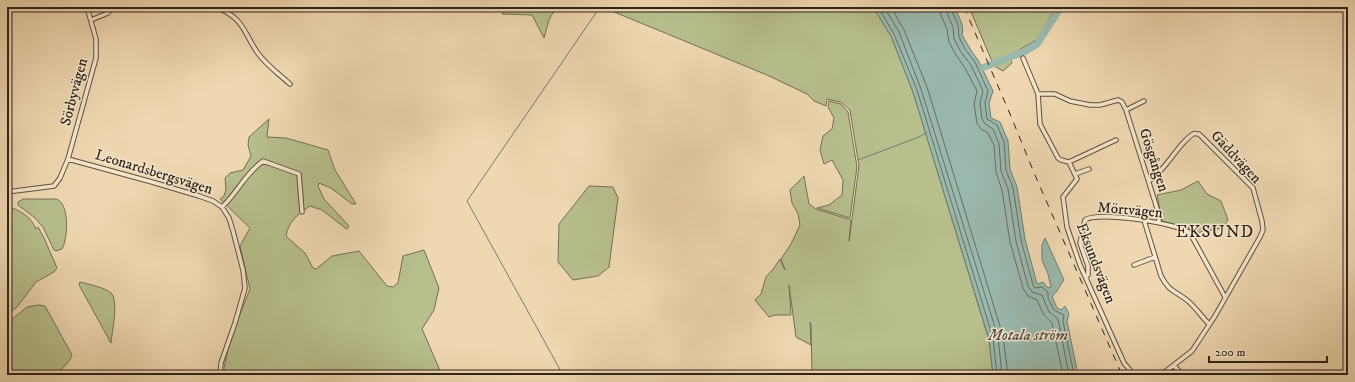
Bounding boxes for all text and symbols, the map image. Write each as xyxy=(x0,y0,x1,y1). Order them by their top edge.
street label: Sörbyvägen xyxy=(56,56,92,128)
street label: Gösgången xyxy=(1135,126,1173,194)
street label: Gäddvägen xyxy=(1207,126,1266,188)
street label: Leonardsbergsvägen xyxy=(93,145,215,199)
street label: Mörtvägen xyxy=(1097,198,1164,222)
street label: Eksundsvägen xyxy=(1072,220,1120,306)
district label: EKSUND xyxy=(1176,221,1254,243)
water label: Motala ström xyxy=(987,325,1068,345)
scale bar xyxy=(1209,338,1327,364)
text: 200 m xyxy=(1215,345,1245,360)

